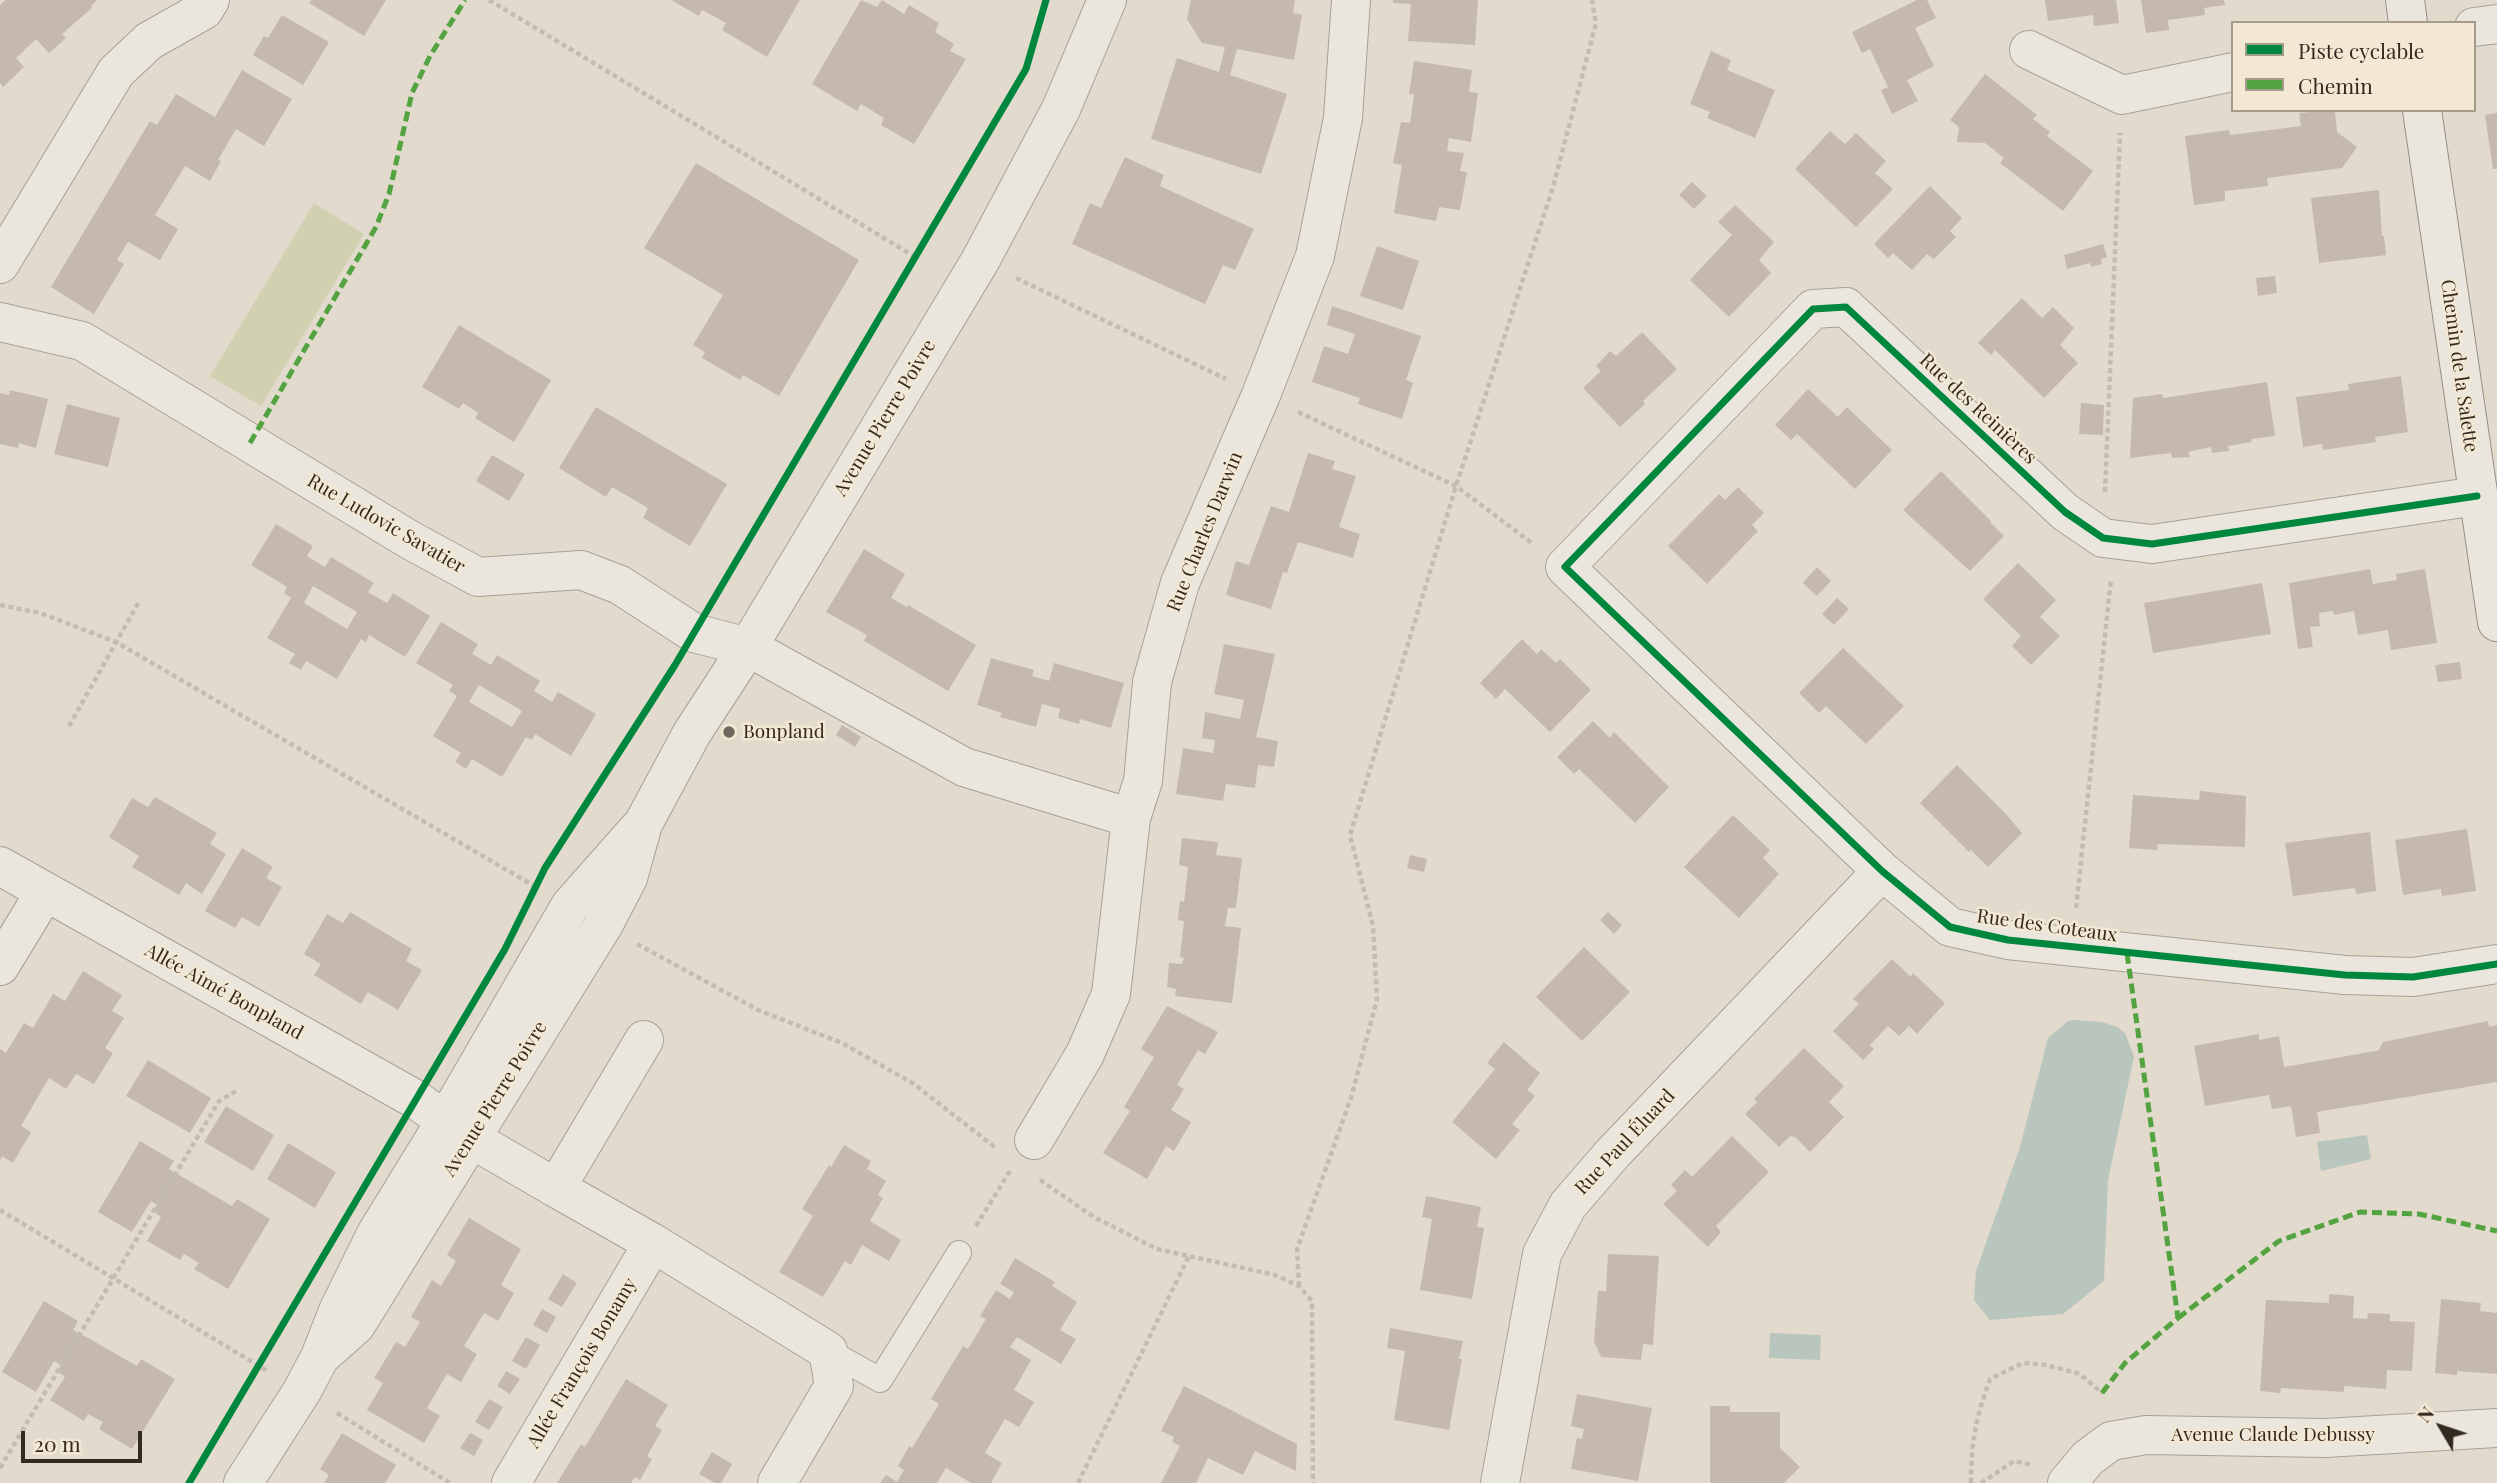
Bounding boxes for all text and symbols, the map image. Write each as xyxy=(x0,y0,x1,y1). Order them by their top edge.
legend xyxy=(2231,21,2476,112)
text: Piste cyclable xyxy=(2298,36,2424,64)
text: Chemin xyxy=(2298,71,2373,99)
street label: Chemin de la Salette xyxy=(2436,278,2482,454)
street label: Avenue Pierre Poivre xyxy=(829,336,941,500)
street label: Rue des Reinières xyxy=(1915,349,2041,469)
street label: Rue Charles Darwin xyxy=(1162,449,1248,615)
street label: Rue Ludovic Savatier xyxy=(303,469,469,579)
place label: Bonpland xyxy=(743,721,825,743)
marker: Bonpland xyxy=(721,724,737,740)
street label: Rue des Coteaux xyxy=(1975,905,2119,947)
street label: Allée Aimé Bonpland xyxy=(141,939,307,1045)
street label: Avenue Pierre Poivre xyxy=(438,1017,552,1181)
street label: Rue Paul Éluard xyxy=(1570,1085,1680,1199)
street label: Allée François Bonamy xyxy=(522,1274,642,1452)
north arrow xyxy=(2406,1392,2476,1462)
text: N xyxy=(2410,1400,2439,1427)
scale bar xyxy=(24,1416,145,1460)
street label: Avenue Claude Debussy xyxy=(2171,1424,2375,1446)
text: 20 m xyxy=(34,1429,81,1457)

